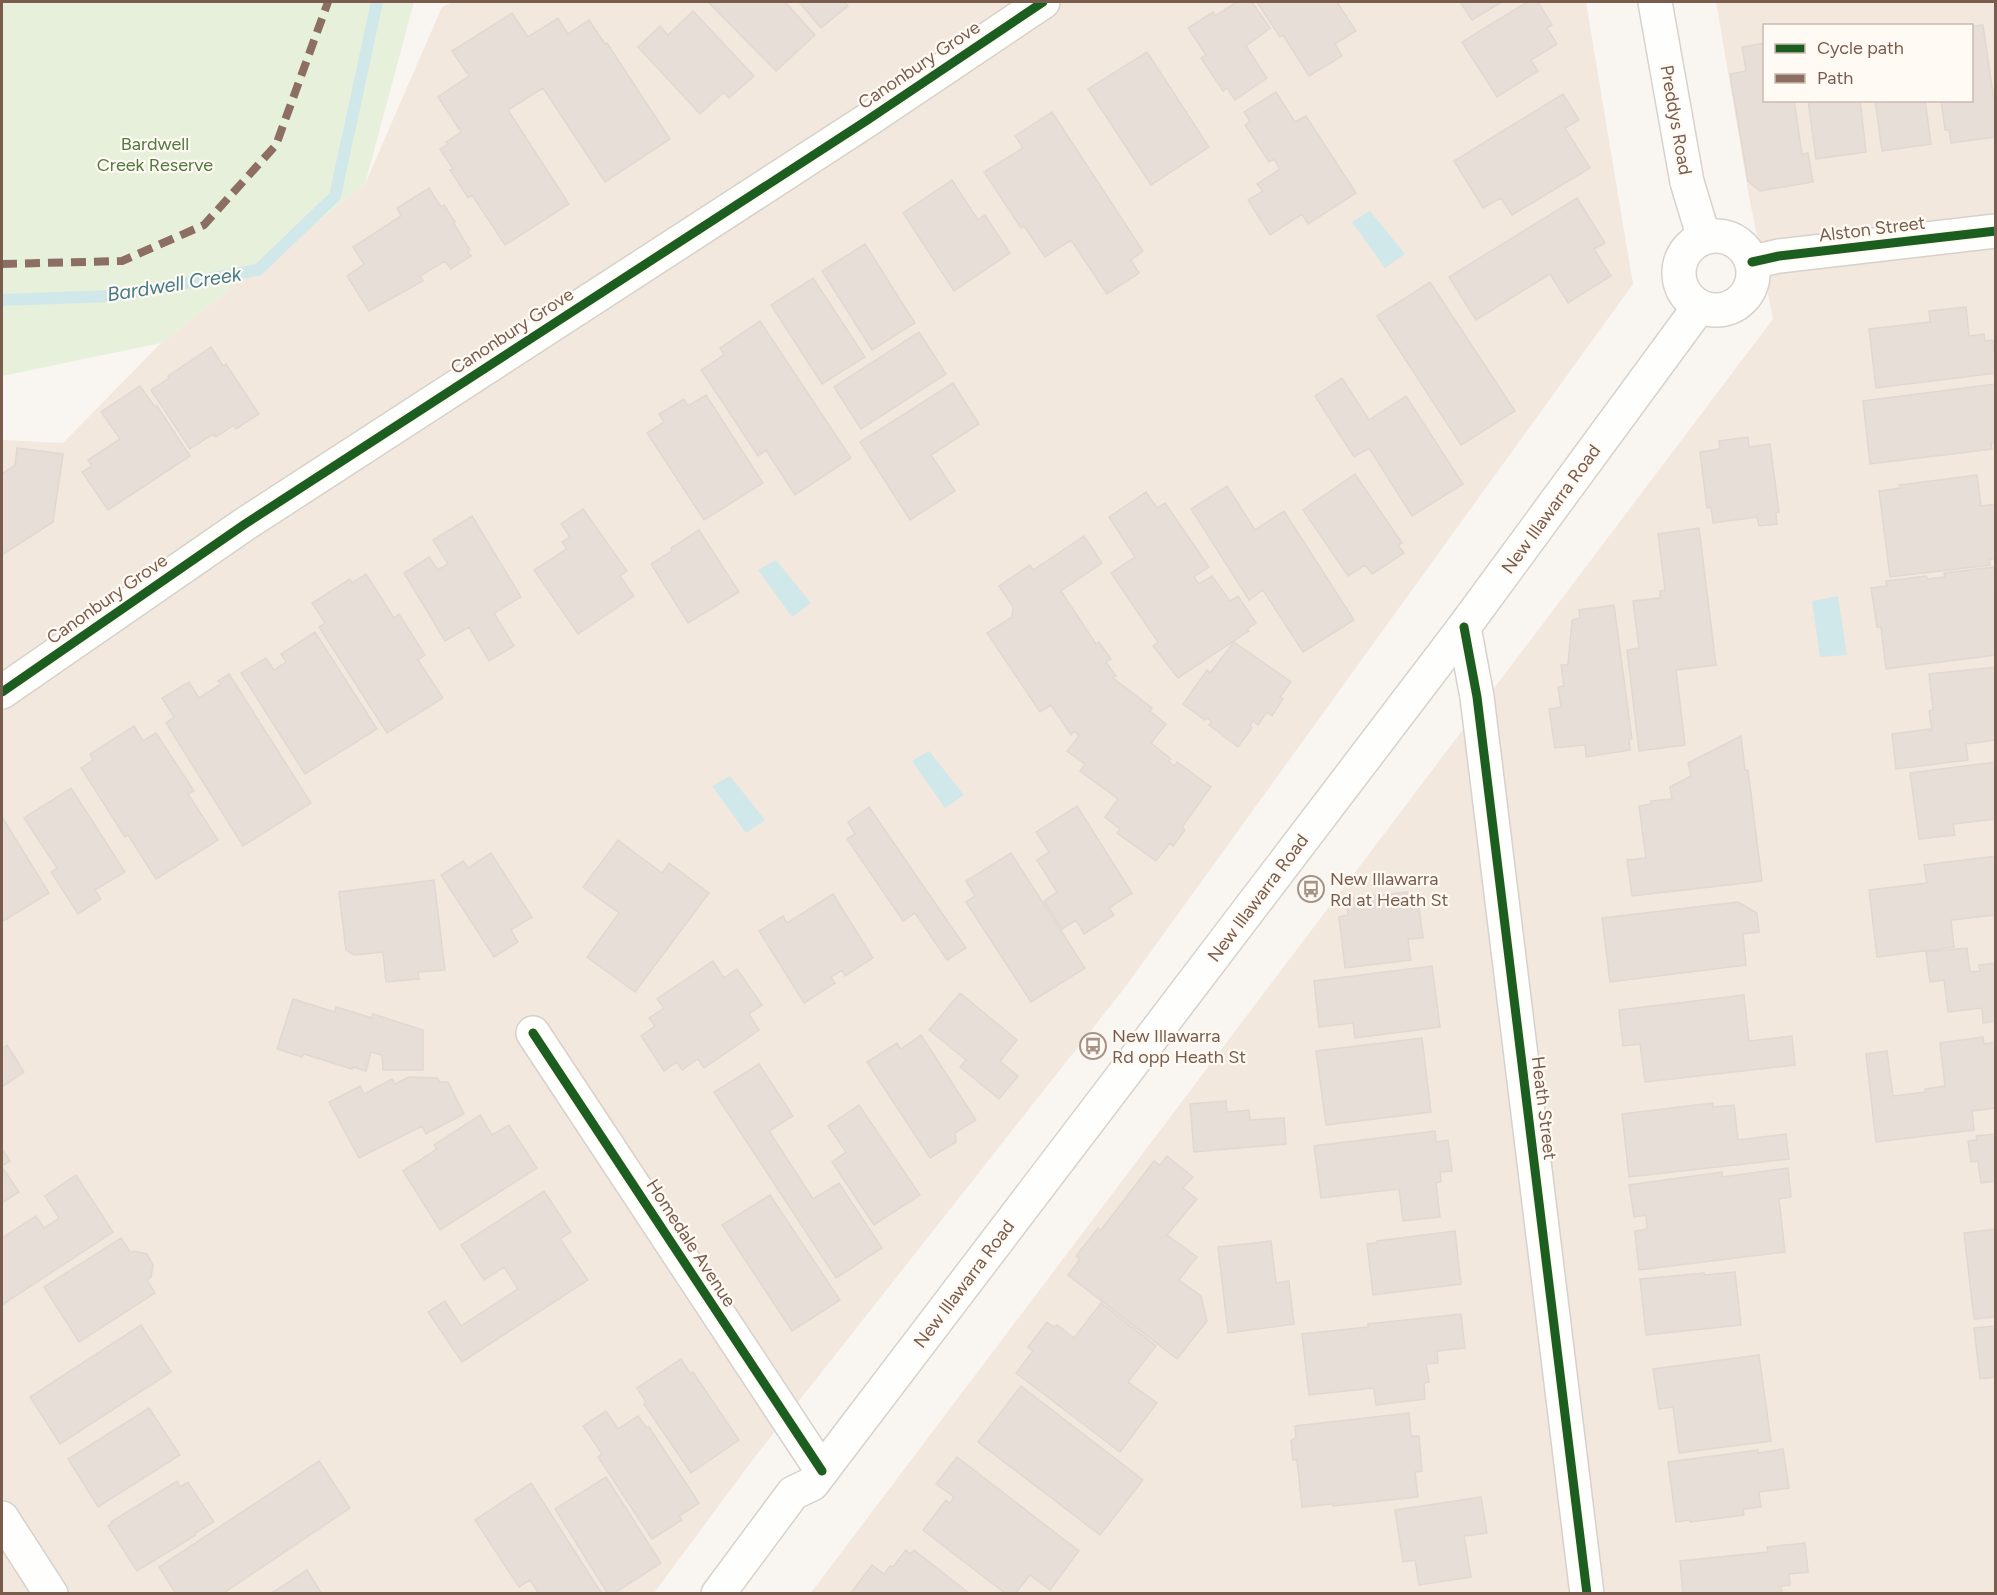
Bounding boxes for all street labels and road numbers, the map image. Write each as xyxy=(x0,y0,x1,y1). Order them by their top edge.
street label: Canonbury Grove xyxy=(854,16,984,114)
street label: Preddys Road xyxy=(1656,63,1696,177)
street label: Alston Street xyxy=(1818,212,1926,246)
street label: Canonbury Grove xyxy=(446,283,578,379)
street label: New Illawarra Road xyxy=(1497,440,1605,578)
street label: Canonbury Grove xyxy=(42,549,172,649)
street label: New Illawarra Road xyxy=(1203,830,1313,966)
street label: Heath Street xyxy=(1527,1055,1561,1161)
street label: Homedale Avenue xyxy=(641,1175,741,1311)
street label: New Illawarra Road xyxy=(909,1216,1019,1352)

